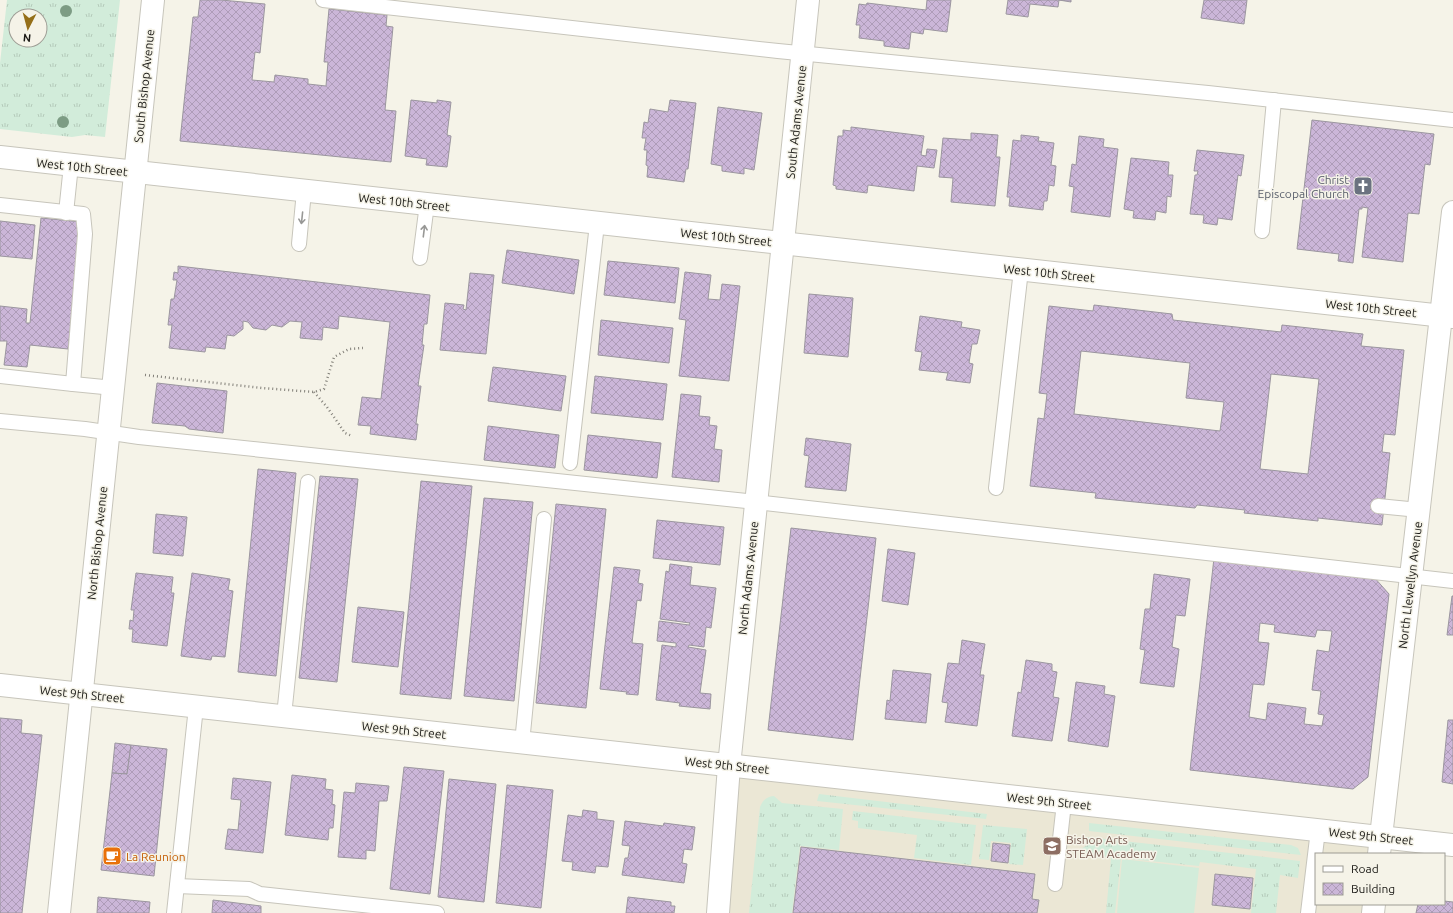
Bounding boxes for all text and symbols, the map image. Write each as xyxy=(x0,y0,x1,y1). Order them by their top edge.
north arrow xyxy=(8,8,48,48)
street label: South Bishop Avenue xyxy=(132,28,156,144)
text: N xyxy=(22,32,32,44)
street label: South Adams Avenue xyxy=(784,65,808,179)
street label: West 10th Street xyxy=(36,156,128,178)
place label: Christ Episcopal Church xyxy=(1257,173,1349,200)
church icon: Christ Episcopal Church xyxy=(1352,175,1374,197)
street label: West 10th Street xyxy=(358,191,450,213)
one-way arrow xyxy=(298,211,305,224)
one-way arrow xyxy=(420,225,428,238)
street label: West 10th Street xyxy=(680,226,772,248)
street label: West 10th Street xyxy=(1003,262,1095,284)
street label: West 10th Street xyxy=(1325,297,1417,319)
street label: North Bishop Avenue xyxy=(85,486,109,600)
street label: North Adams Avenue xyxy=(736,521,760,635)
street label: North Llewellyn Avenue xyxy=(1396,521,1424,649)
street label: West 9th Street xyxy=(39,683,125,705)
street label: West 9th Street xyxy=(361,719,447,741)
street label: West 9th Street xyxy=(684,754,770,776)
street label: West 9th Street xyxy=(1006,790,1092,812)
street label: West 9th Street xyxy=(1328,825,1414,847)
place label: Bishop Arts STEAM Academy xyxy=(1066,833,1156,860)
school or university icon: Bishop Arts STEAM Academy xyxy=(1041,835,1063,857)
cafe icon: La Reunion xyxy=(101,845,123,867)
place label: La Reunion xyxy=(126,850,186,863)
legend xyxy=(1315,853,1445,905)
text: Road xyxy=(1351,862,1379,875)
text: Building xyxy=(1351,882,1395,895)

